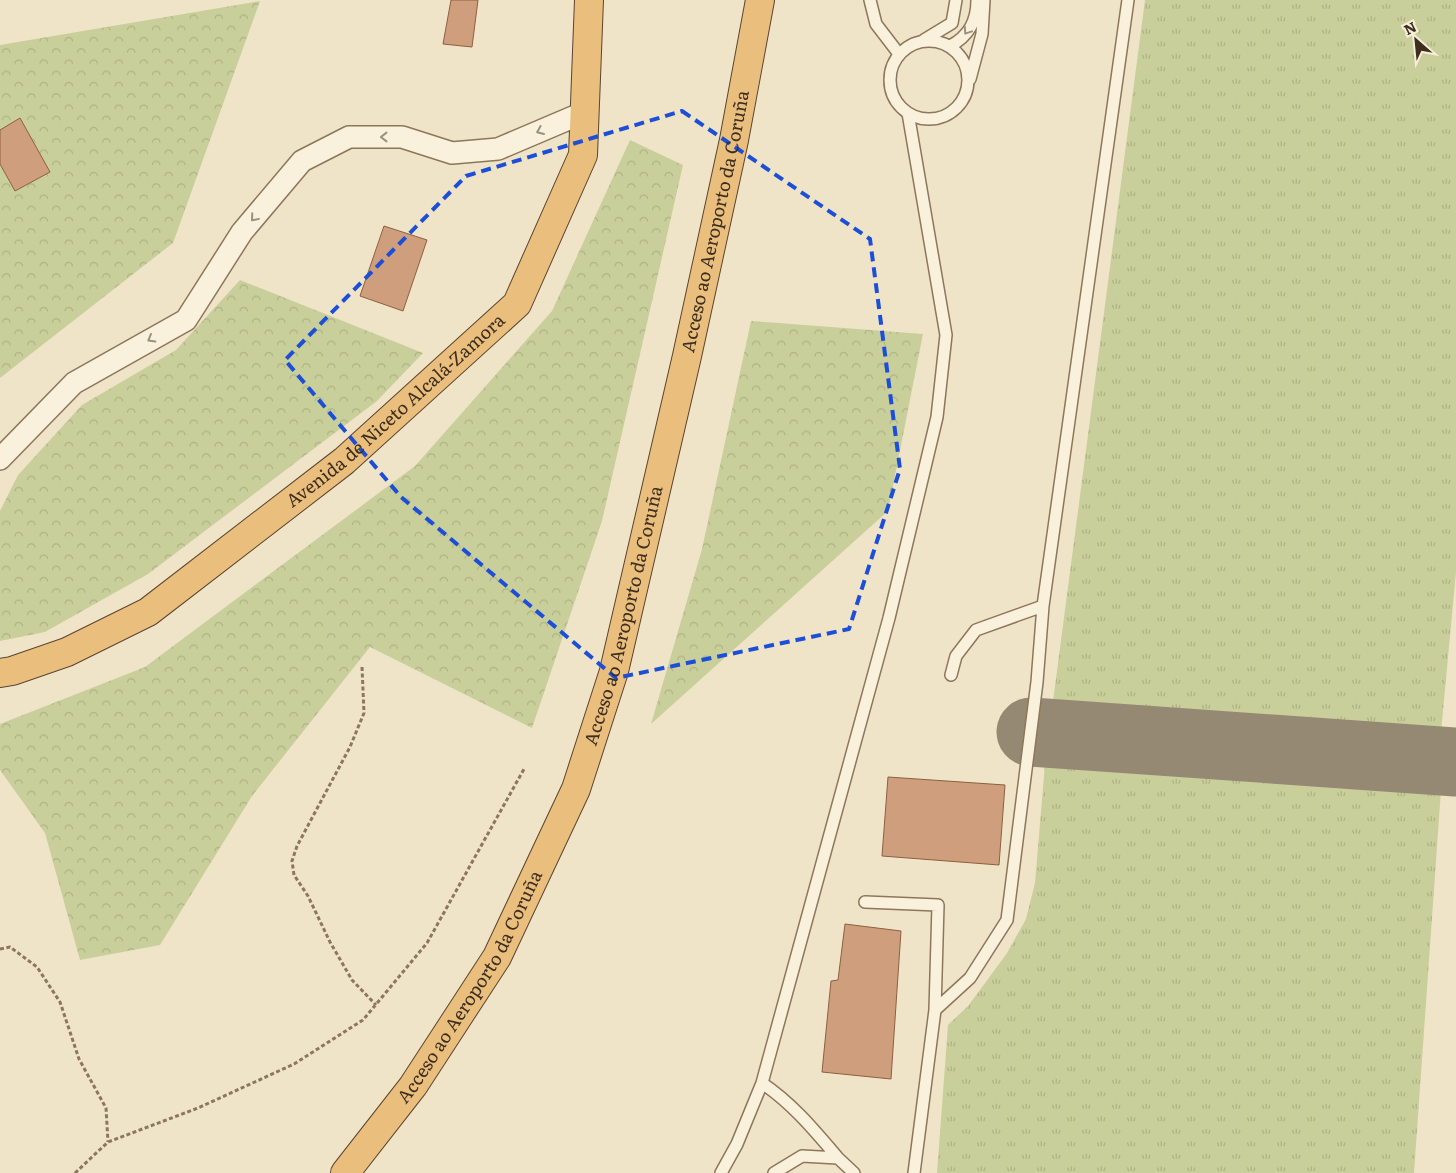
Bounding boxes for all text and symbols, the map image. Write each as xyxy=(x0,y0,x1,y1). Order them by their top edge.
north arrow xyxy=(1391,15,1441,65)
text: N xyxy=(1400,16,1420,39)
one-way arrow xyxy=(964,26,974,35)
street label: Acceso ao Aeroporto da Coruña xyxy=(673,87,755,355)
one-way arrow xyxy=(536,125,545,136)
one-way arrow xyxy=(380,132,388,142)
one-way arrow xyxy=(250,212,259,221)
street label: Avenida de Niceto Alcalá-Zamora xyxy=(280,306,510,513)
one-way arrow xyxy=(147,333,156,343)
street label: Acceso ao Aeroporto da Coruña xyxy=(576,483,669,749)
street label: Acceso ao Aeroporto da Coruña xyxy=(389,865,548,1108)

